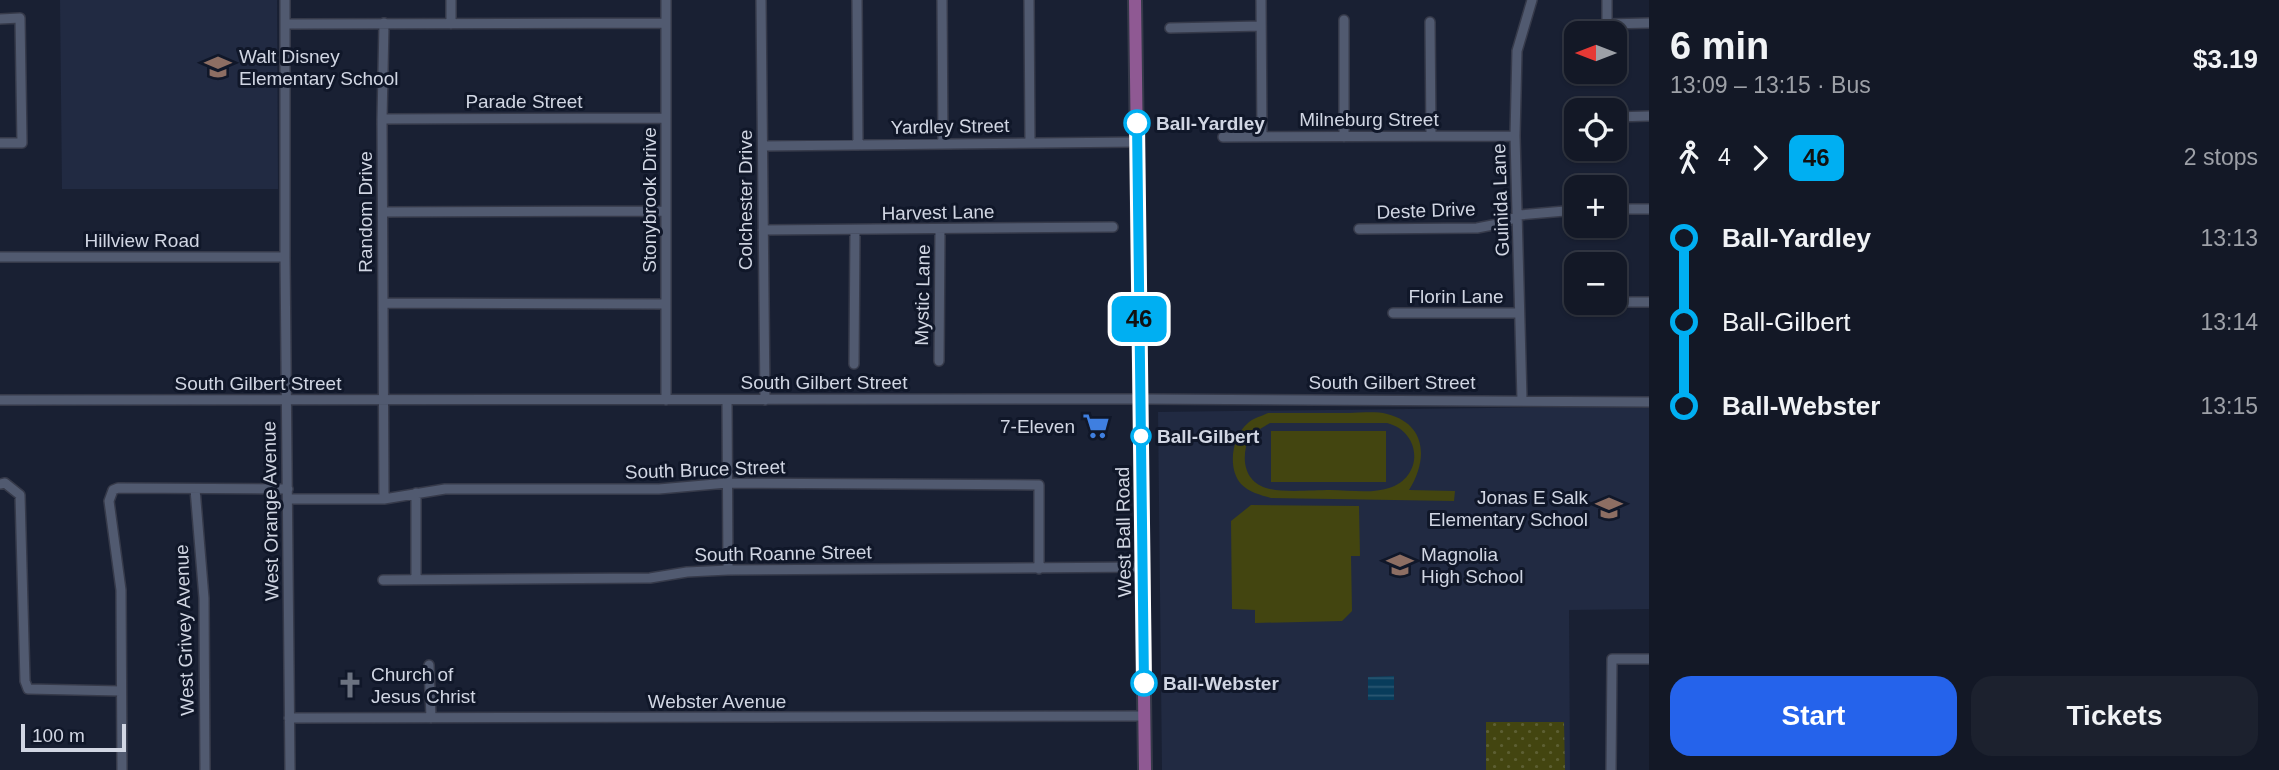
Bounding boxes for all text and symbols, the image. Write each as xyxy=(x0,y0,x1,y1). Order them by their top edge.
north arrow xyxy=(1564,21,1628,84)
map controls xyxy=(1564,21,1627,315)
text: 6 min xyxy=(1670,25,1769,67)
text: $3.19 xyxy=(2193,44,2258,74)
place label: Walt Disney Elementary School xyxy=(239,46,398,89)
school or university icon: Walt Disney Elementary School xyxy=(203,52,233,82)
text: 13:09 – 13:15 · Bus xyxy=(1670,72,1871,98)
street label: Parade Street xyxy=(465,91,583,112)
button: locate xyxy=(1564,98,1627,161)
street label: Milneburg Street xyxy=(1299,109,1439,130)
marker: Ball-Yardley xyxy=(1124,110,1150,136)
place label: Ball-Yardley xyxy=(1156,113,1265,134)
street label: Yardley Street xyxy=(890,115,1010,138)
street label: Stonybrook Drive xyxy=(639,127,660,273)
street label: Colchester Drive xyxy=(735,130,756,270)
icon: walk xyxy=(1670,139,1708,177)
icon: forward xyxy=(1741,139,1779,177)
street label: Guinida Lane xyxy=(1488,143,1513,257)
text: 4 xyxy=(1718,144,1731,170)
text: 46 xyxy=(1803,144,1830,171)
text: 2 stops xyxy=(2184,144,2258,170)
street label: Random Drive xyxy=(355,151,376,273)
button: + xyxy=(1564,175,1627,238)
street label: Deste Drive xyxy=(1376,198,1476,223)
street label: Harvest Lane xyxy=(881,201,995,224)
text: Ball-Yardley xyxy=(1722,223,1871,253)
text: 13:13 xyxy=(2200,225,2258,251)
street label: Hillview Road xyxy=(84,230,200,251)
street label: Mystic Lane xyxy=(911,244,934,346)
button: − xyxy=(1564,252,1627,315)
street label: Florin Lane xyxy=(1408,286,1504,307)
line badge: 46 xyxy=(1108,296,1170,342)
text: 46 xyxy=(1126,305,1152,332)
text: Ball-Gilbert xyxy=(1722,307,1851,337)
text: 13:14 xyxy=(2200,309,2258,335)
street label: South Gilbert Street xyxy=(741,372,908,393)
street label: South Gilbert Street xyxy=(1309,372,1476,393)
street label: South Gilbert Street xyxy=(175,373,342,394)
text: Ball-Webster xyxy=(1722,391,1880,421)
text: 13:15 xyxy=(2200,393,2258,419)
supermarket icon: 7-Eleven xyxy=(1081,411,1111,441)
place label: 7-Eleven xyxy=(1000,416,1075,437)
street label: West Orange Avenue xyxy=(258,421,283,601)
marker: Ball-Gilbert xyxy=(1131,426,1151,446)
place label: Ball-Gilbert xyxy=(1157,426,1260,447)
street label: South Bruce Street xyxy=(624,456,786,483)
street label: West Ball Road xyxy=(1112,467,1135,597)
place label: Jonas E Salk Elementary School xyxy=(1429,487,1588,530)
school or university icon: Jonas E Salk Elementary School xyxy=(1594,493,1624,523)
street label: South Roanne Street xyxy=(694,541,873,566)
street label: West Grivey Avenue xyxy=(171,544,198,716)
place label: Magnolia High School xyxy=(1421,544,1523,587)
school or university icon: Magnolia High School xyxy=(1385,550,1415,580)
place label: Church of Jesus Christ xyxy=(371,664,476,707)
church icon: Church of Jesus Christ xyxy=(335,670,365,700)
marker: Ball-Webster xyxy=(1131,670,1157,696)
place label: Ball-Webster xyxy=(1163,673,1279,694)
button: Start xyxy=(1670,676,1957,756)
button: Tickets xyxy=(1971,676,2258,756)
street label: Webster Avenue xyxy=(648,691,786,712)
scale bar xyxy=(21,721,126,753)
text: 100 m xyxy=(32,725,85,746)

